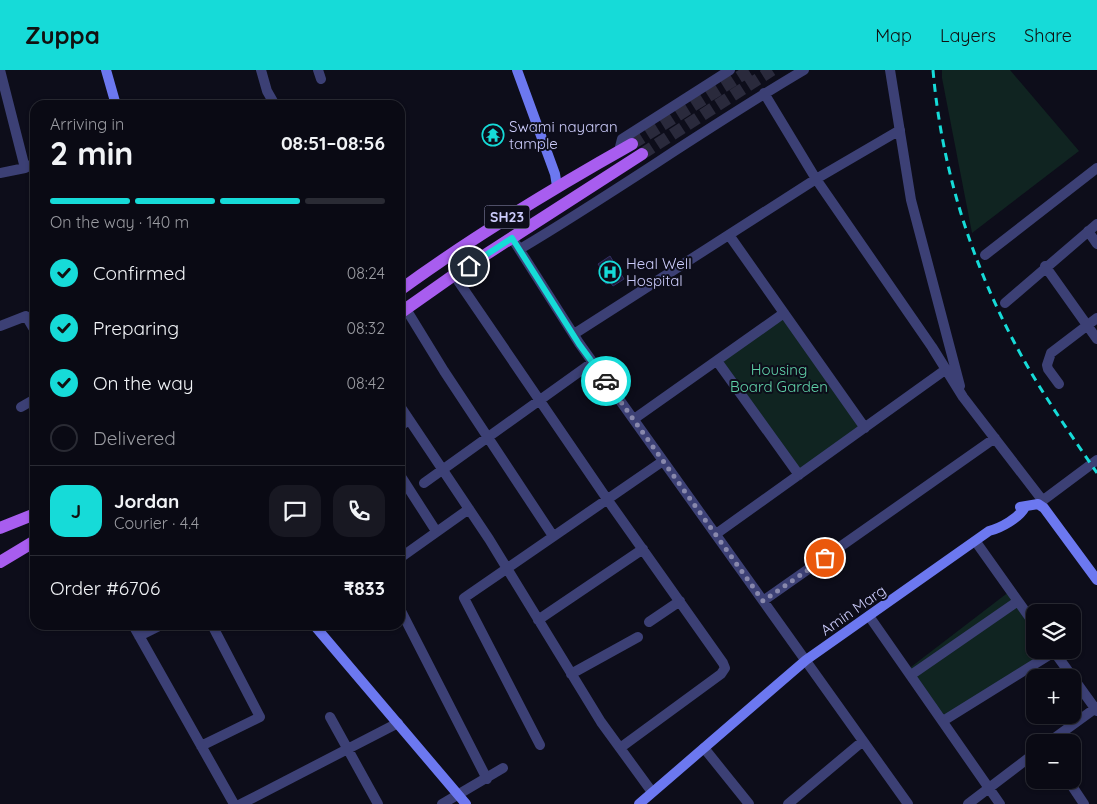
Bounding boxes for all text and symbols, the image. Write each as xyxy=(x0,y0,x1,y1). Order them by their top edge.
text: Zuppa xyxy=(25,20,100,50)
text: Map xyxy=(875,24,912,47)
text: Layers xyxy=(940,24,996,47)
text: Share xyxy=(1024,24,1072,47)
text: Arriving in xyxy=(50,114,124,134)
place label: Swami nayaran tample xyxy=(509,117,618,153)
temple icon: Swami nayaran tample xyxy=(481,123,505,147)
text: 08:51–08:56 xyxy=(281,131,385,155)
text: 2 min xyxy=(50,133,133,173)
road number: SH23 xyxy=(484,206,530,228)
text: On the way · 140 m xyxy=(50,212,189,232)
pin xyxy=(448,245,490,287)
icon: home xyxy=(455,252,483,280)
place label: Heal Well Hospital xyxy=(626,254,692,290)
icon: check xyxy=(50,259,78,287)
hospital icon: Heal Well Hospital xyxy=(598,260,622,284)
text: Confirmed xyxy=(93,261,186,285)
text: 08:24 xyxy=(347,263,385,283)
icon: check xyxy=(50,314,78,342)
text: Preparing xyxy=(93,316,179,340)
text: 08:32 xyxy=(347,318,385,338)
courier xyxy=(581,356,631,406)
park label: Housing Board Garden xyxy=(730,360,828,396)
icon: car xyxy=(592,367,620,395)
icon: check xyxy=(50,369,78,397)
text: On the way xyxy=(93,371,194,395)
text: 08:42 xyxy=(347,373,385,393)
text: Delivered xyxy=(93,426,176,450)
button: chat xyxy=(269,485,321,537)
button: phone xyxy=(333,485,385,537)
text: Jordan xyxy=(114,489,179,513)
text: J xyxy=(71,499,81,523)
text: Courier · 4.4 xyxy=(114,513,199,533)
pin xyxy=(804,537,846,579)
icon: bag xyxy=(811,544,839,572)
text: Order #6706 xyxy=(50,576,160,600)
text: ₹833 xyxy=(344,576,385,600)
street label: Amin Marg xyxy=(817,580,889,640)
map controls xyxy=(1026,604,1081,789)
button: layers xyxy=(1026,604,1081,659)
button: + xyxy=(1026,669,1081,724)
button: − xyxy=(1026,734,1081,789)

